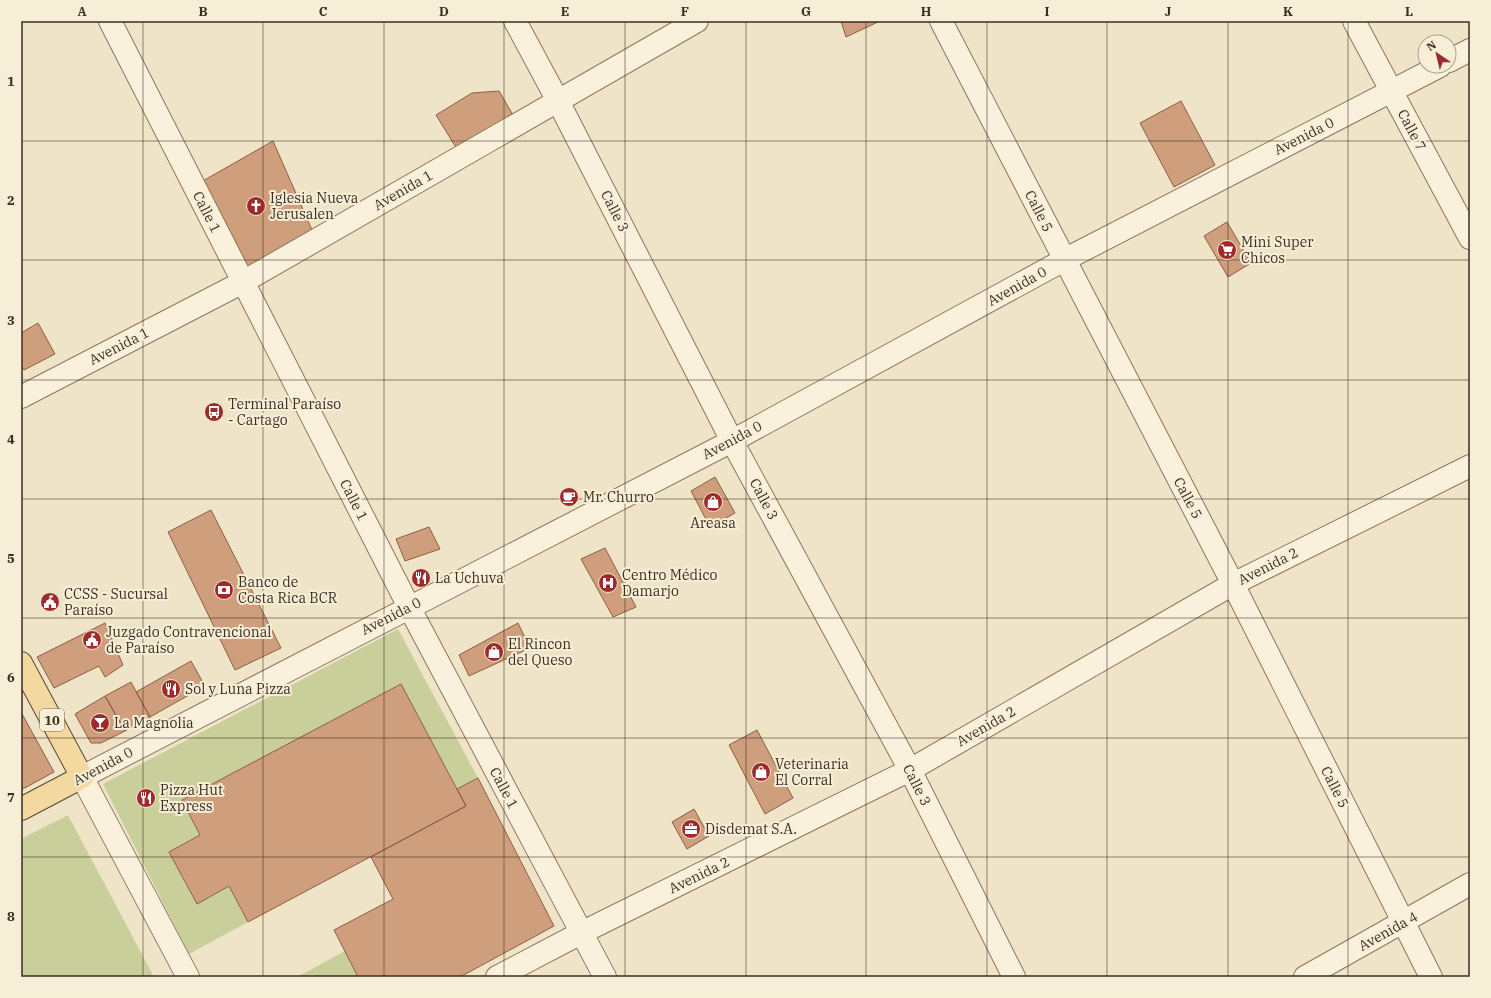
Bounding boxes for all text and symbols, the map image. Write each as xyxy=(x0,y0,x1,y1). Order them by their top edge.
text: A xyxy=(77,3,87,20)
text: B xyxy=(198,3,208,20)
text: C xyxy=(319,3,328,20)
text: D xyxy=(439,3,449,20)
text: E xyxy=(561,3,569,20)
text: F xyxy=(681,3,689,20)
text: G xyxy=(801,3,811,20)
text: H xyxy=(921,3,932,20)
text: I xyxy=(1045,3,1050,20)
text: J xyxy=(1165,3,1172,20)
text: K xyxy=(1283,3,1293,20)
text: L xyxy=(1405,3,1413,20)
north arrow xyxy=(1417,34,1457,74)
text: N xyxy=(1424,37,1439,54)
text: 1 xyxy=(7,73,15,90)
street label: Calle 7 xyxy=(1394,106,1430,154)
street label: Avenida 0 xyxy=(1271,113,1337,159)
street label: Avenida 1 xyxy=(370,166,436,214)
street label: Calle 3 xyxy=(597,187,633,235)
street label: Calle 5 xyxy=(1021,187,1057,235)
street label: Calle 1 xyxy=(189,188,225,236)
place label: Iglesia Nueva Jerusalen xyxy=(270,189,359,223)
text: 2 xyxy=(7,192,15,209)
church icon: Iglesia Nueva Jerusalen xyxy=(245,195,267,217)
place label: Mini Super Chicos xyxy=(1241,233,1314,267)
supermarket icon: Mini Super Chicos xyxy=(1216,239,1238,261)
street label: Avenida 0 xyxy=(984,262,1050,310)
text: 3 xyxy=(7,312,15,329)
street label: Avenida 1 xyxy=(86,323,152,369)
place label: Terminal Paraíso - Cartago xyxy=(228,395,341,429)
bus stop icon: Terminal Paraíso - Cartago xyxy=(203,401,225,423)
street label: Avenida 0 xyxy=(699,417,765,463)
text: 4 xyxy=(7,431,15,448)
street label: Calle 5 xyxy=(1170,474,1206,522)
street label: Calle 3 xyxy=(746,475,782,523)
street label: Calle 1 xyxy=(336,476,372,524)
cafe icon: Mr. Churro xyxy=(558,486,580,508)
place label: Mr. Churro xyxy=(583,488,654,506)
shop icon: Areasa xyxy=(702,491,724,513)
place label: Areasa xyxy=(690,514,736,532)
street label: Avenida 2 xyxy=(1235,543,1301,589)
text: 5 xyxy=(7,550,15,567)
place label: Centro Médico Damarjo xyxy=(622,566,718,600)
restaurant icon: La Uchuva xyxy=(410,567,432,589)
place label: La Uchuva xyxy=(435,569,504,587)
hospital icon: Centro Médico Damarjo xyxy=(597,572,619,594)
place label: Banco de Costa Rica BCR xyxy=(238,573,338,607)
bank icon: Banco de Costa Rica BCR xyxy=(213,579,235,601)
place label: CCSS - Sucursal Paraíso xyxy=(64,585,168,619)
public building icon: CCSS - Sucursal Paraíso xyxy=(39,591,61,613)
street label: Avenida 0 xyxy=(358,593,424,639)
place label: Juzgado Contravencional de Paraíso xyxy=(106,623,271,657)
public building icon: Juzgado Contravencional de Paraíso xyxy=(81,629,103,651)
place label: El Rincon del Queso xyxy=(508,635,572,669)
shop icon: El Rincon del Queso xyxy=(483,641,505,663)
text: 6 xyxy=(7,669,15,686)
restaurant icon: Sol y Luna Pizza xyxy=(160,678,182,700)
place label: Sol y Luna Pizza xyxy=(185,680,291,698)
street label: Avenida 2 xyxy=(953,702,1019,750)
road number: 10 xyxy=(40,709,64,731)
bar icon: La Magnolia xyxy=(89,712,111,734)
place label: La Magnolia xyxy=(114,714,194,732)
street label: Avenida 0 xyxy=(70,743,136,789)
place label: Veterinaria El Corral xyxy=(775,755,849,789)
shop icon: Veterinaria El Corral xyxy=(750,761,772,783)
street label: Calle 3 xyxy=(899,761,935,809)
street label: Calle 5 xyxy=(1317,763,1353,811)
street label: Calle 1 xyxy=(486,764,522,812)
place label: Pizza Hut Express xyxy=(160,781,223,815)
restaurant icon: Pizza Hut Express xyxy=(135,787,157,809)
text: 7 xyxy=(7,789,15,806)
office icon: Disdemat S.A. xyxy=(680,818,702,840)
place label: Disdemat S.A. xyxy=(705,820,797,838)
street label: Avenida 2 xyxy=(666,853,732,897)
street label: Avenida 4 xyxy=(1355,907,1421,955)
text: 8 xyxy=(7,908,15,925)

